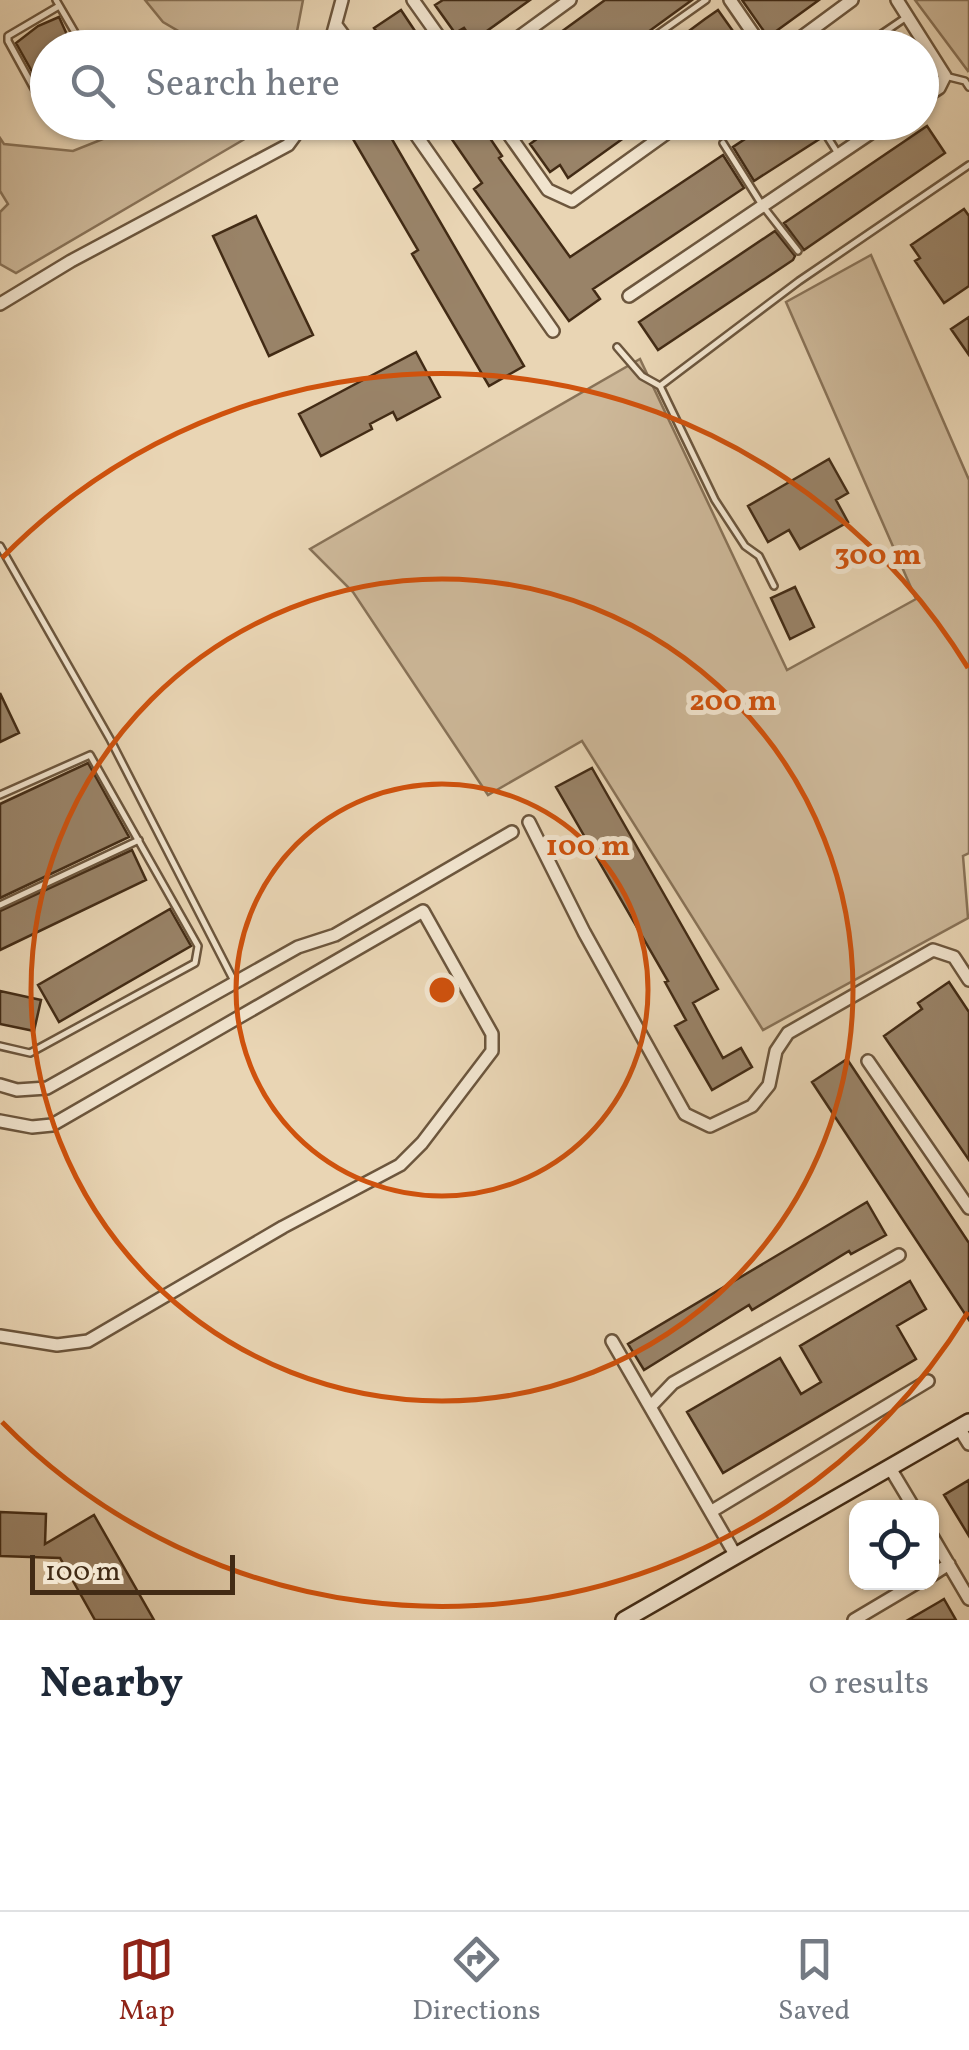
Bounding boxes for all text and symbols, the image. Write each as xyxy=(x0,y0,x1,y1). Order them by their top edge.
search box xyxy=(30,30,939,140)
icon: search xyxy=(65,58,120,113)
text: Search here xyxy=(145,59,340,112)
text: 300 m xyxy=(834,535,922,577)
text: 200 m xyxy=(689,681,777,723)
text: 100 m xyxy=(546,826,630,868)
centre of rings xyxy=(424,972,460,1008)
map controls xyxy=(849,1500,939,1590)
button: locate xyxy=(849,1500,939,1590)
scale bar xyxy=(30,1550,235,1594)
text: 100 m xyxy=(45,1553,120,1592)
text: Nearby xyxy=(40,1656,183,1715)
text: 0 results xyxy=(809,1663,929,1707)
tab: Map xyxy=(119,1932,175,2031)
tab: Directions xyxy=(412,1932,541,2031)
tab: Saved xyxy=(778,1932,850,2031)

